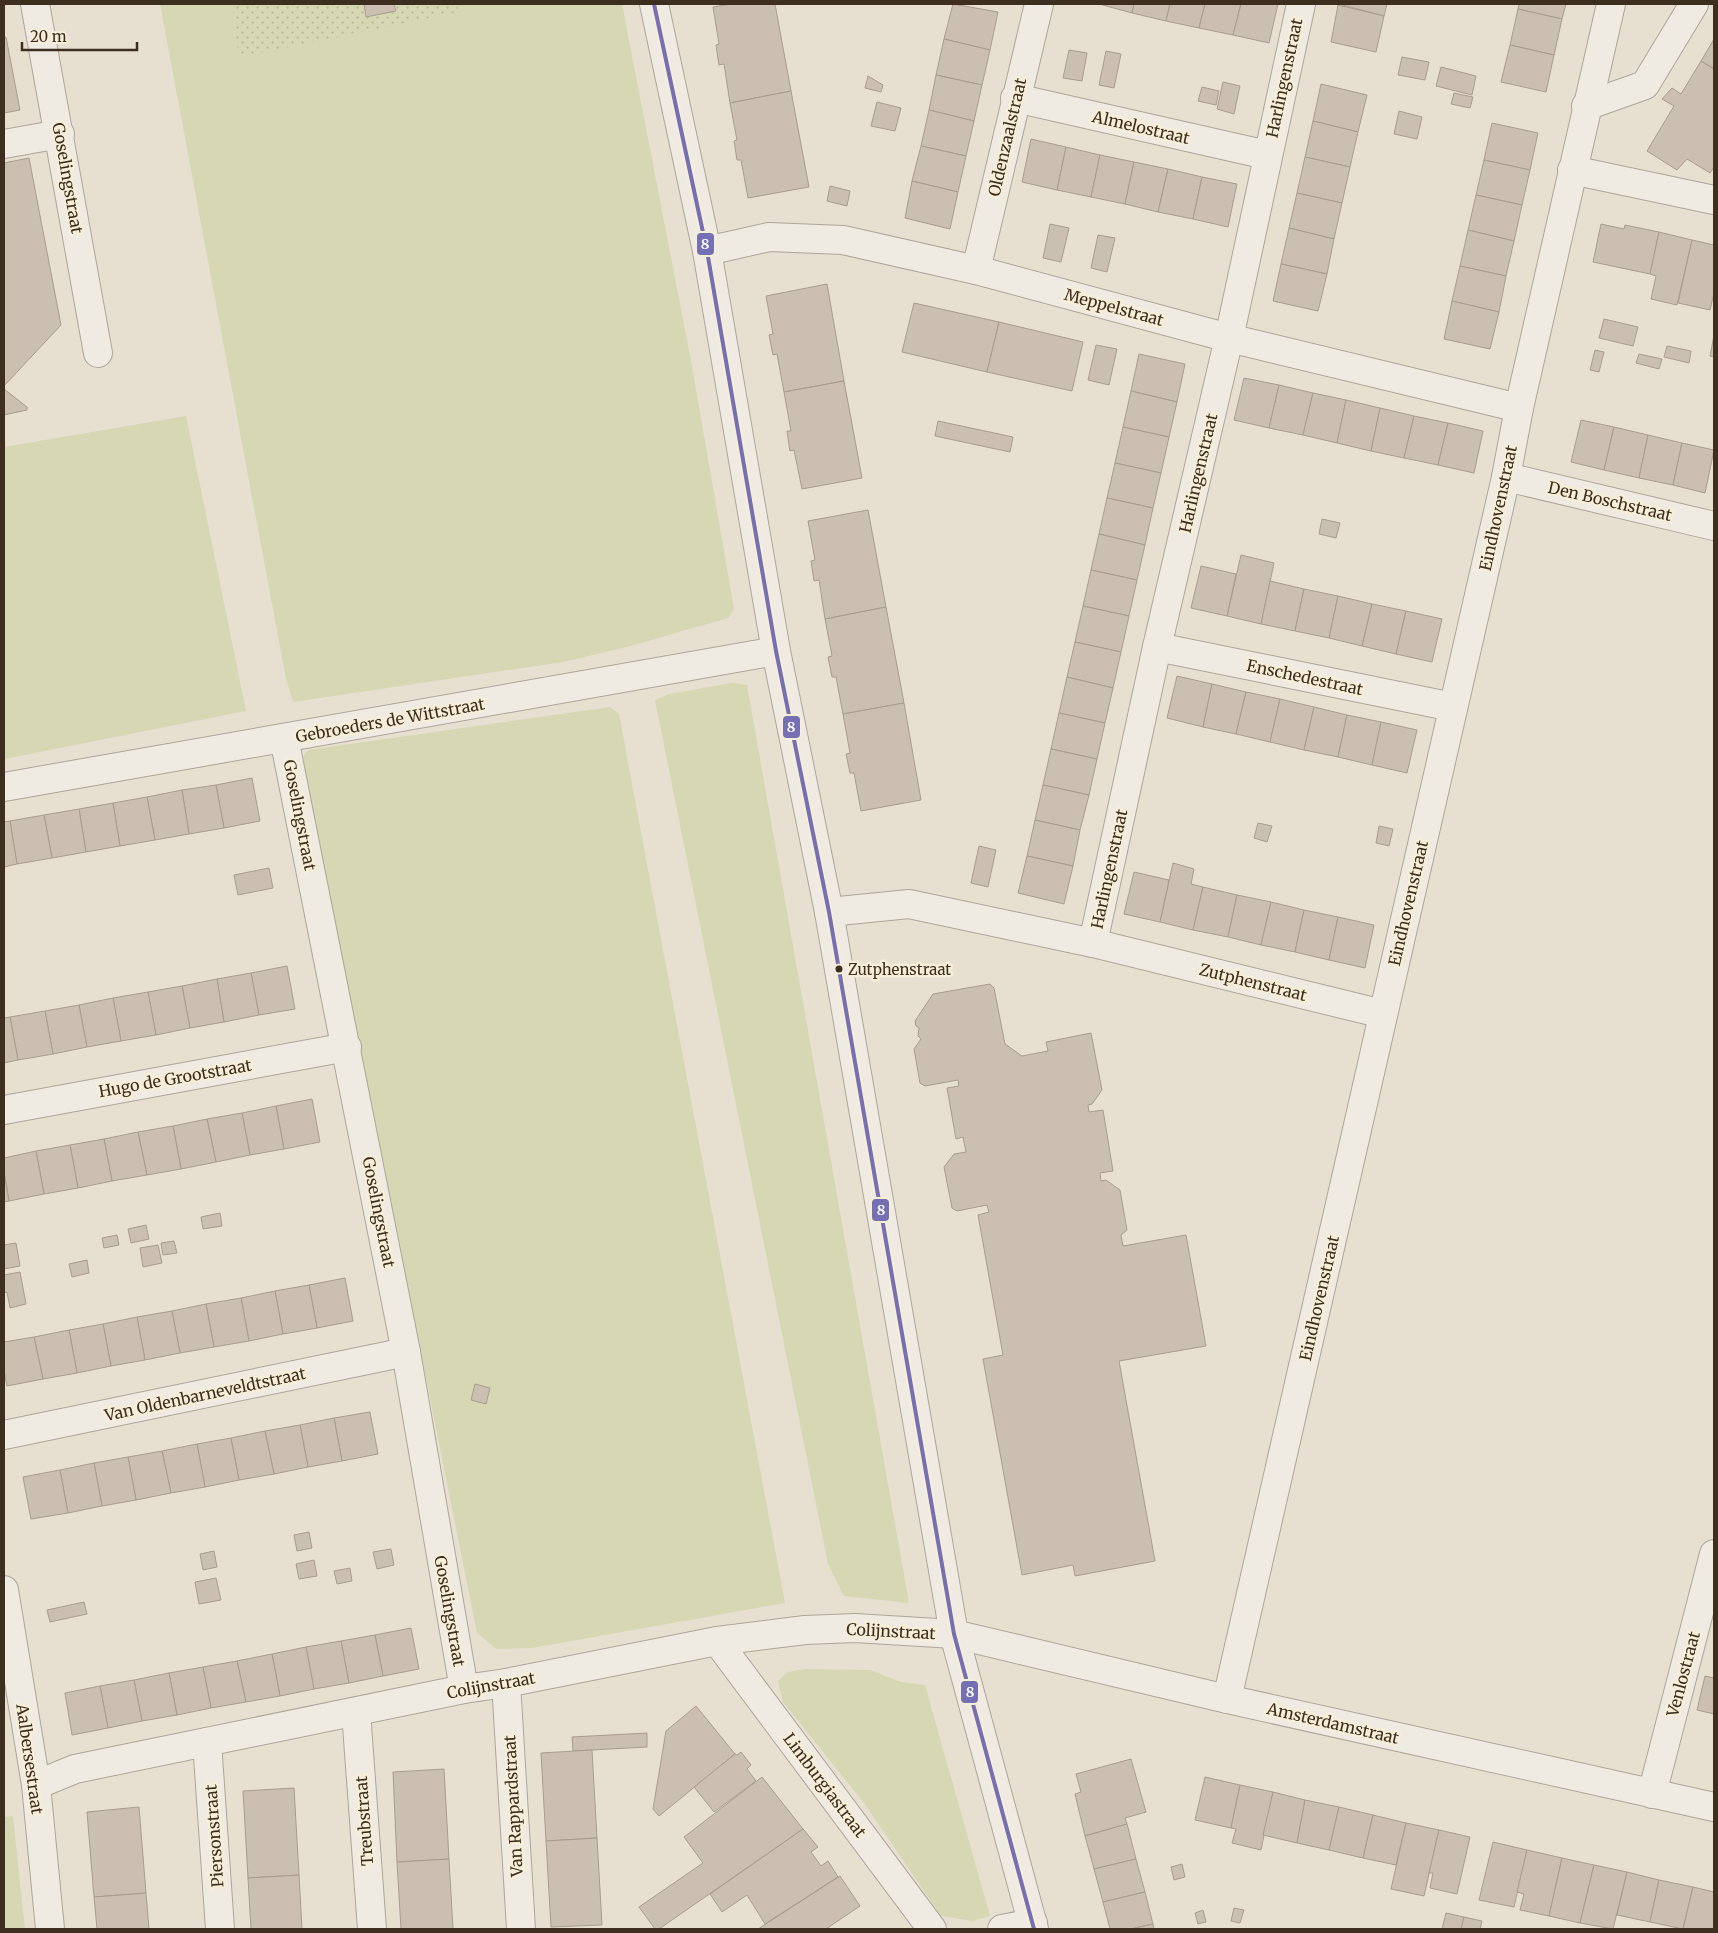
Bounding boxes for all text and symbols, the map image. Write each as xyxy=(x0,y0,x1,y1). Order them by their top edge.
street label: Harlingenstraat xyxy=(1262,16,1307,140)
scale bar xyxy=(22,20,138,52)
text: 20 m xyxy=(30,27,67,46)
street label: Oldenzaalstraat xyxy=(984,75,1031,198)
street label: Almelostraat xyxy=(1089,106,1192,148)
street label: Goselingstraat xyxy=(48,121,88,236)
line badge: 8 xyxy=(696,232,715,256)
text: 8 xyxy=(701,235,710,253)
street label: Meppelstraat xyxy=(1062,284,1167,330)
street label: Harlingenstraat xyxy=(1175,411,1222,535)
street label: Eindhovenstraat xyxy=(1475,443,1521,573)
street label: Den Boschstraat xyxy=(1546,477,1675,525)
street label: Enschedestraat xyxy=(1245,655,1366,699)
street label: Gebroeders de Wittstraat xyxy=(294,693,487,746)
line badge: 8 xyxy=(782,715,801,739)
text: 8 xyxy=(787,718,796,736)
street label: Goselingstraat xyxy=(279,758,321,873)
street label: Harlingenstraat xyxy=(1087,807,1132,931)
street label: Eindhovenstraat xyxy=(1384,838,1432,968)
street label: Zutphenstraat xyxy=(1197,959,1310,1005)
place label: Zutphenstraat xyxy=(848,960,951,979)
marker: Zutphenstraat xyxy=(834,964,844,974)
street label: Hugo de Grootstraat xyxy=(97,1055,254,1101)
street label: Goselingstraat xyxy=(358,1155,400,1270)
line badge: 8 xyxy=(871,1198,890,1222)
text: 8 xyxy=(877,1201,886,1219)
street label: Eindhovenstraat xyxy=(1295,1233,1343,1363)
street label: Van Oldenbarneveldtstraat xyxy=(102,1363,308,1425)
street label: Goselingstraat xyxy=(430,1554,470,1669)
street label: Colijnstraat xyxy=(846,1619,937,1643)
street label: Venlostraat xyxy=(1662,1628,1704,1720)
street label: Colijnstraat xyxy=(445,1667,537,1703)
line badge: 8 xyxy=(960,1680,979,1704)
text: 8 xyxy=(966,1683,975,1701)
street label: Amsterdamstraat xyxy=(1264,1698,1402,1748)
street label: Aalbersestraat xyxy=(12,1701,48,1816)
street label: Limburgiastraat xyxy=(779,1729,871,1842)
street label: Van Rappardstraat xyxy=(499,1734,527,1878)
street label: Treubstraat xyxy=(351,1775,377,1867)
street label: Piersonstraat xyxy=(200,1783,228,1888)

